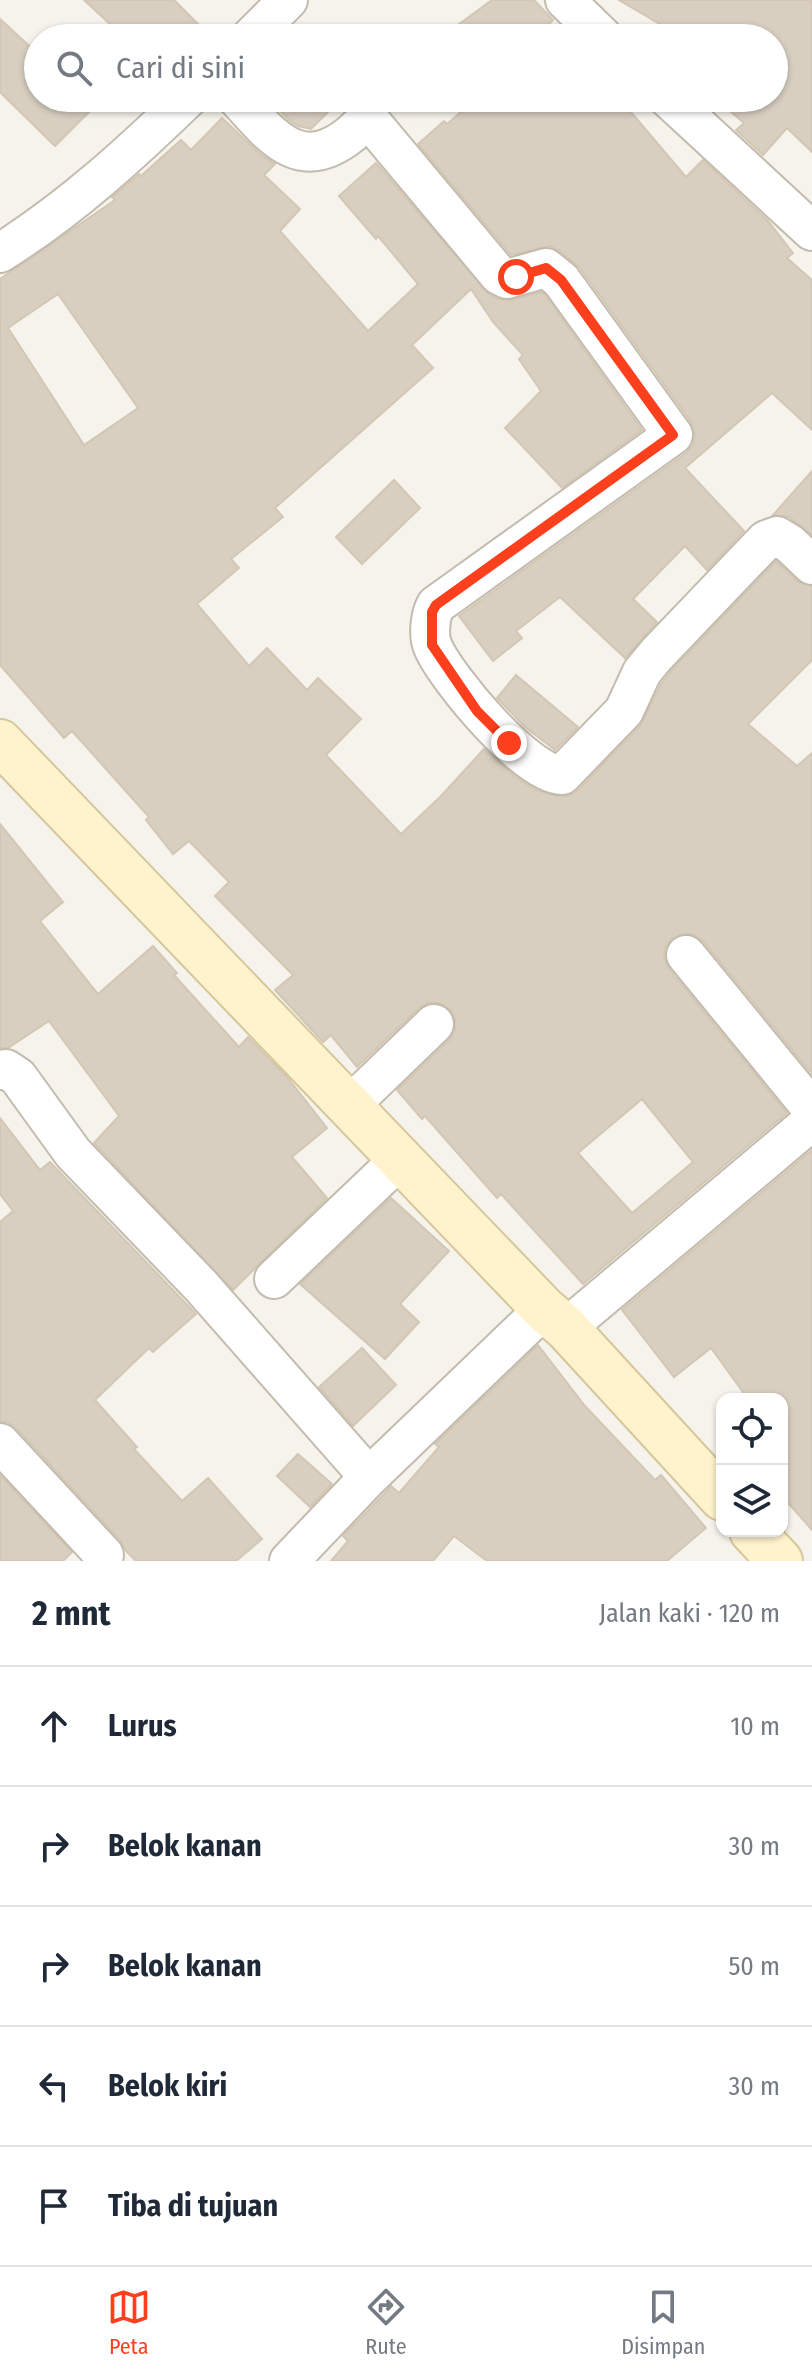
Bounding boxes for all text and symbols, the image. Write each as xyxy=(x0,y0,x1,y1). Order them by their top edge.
search box xyxy=(24,24,788,112)
icon: search xyxy=(52,46,96,90)
text: Cari di sini xyxy=(116,50,245,86)
route start xyxy=(498,259,534,295)
route end xyxy=(491,725,527,761)
map controls xyxy=(716,1393,788,1537)
button: locate xyxy=(716,1393,788,1465)
button: layers xyxy=(716,1465,788,1537)
text: 2 mnt xyxy=(32,1593,111,1634)
text: Jalan kaki · 120 m xyxy=(599,1598,780,1629)
icon: ahead xyxy=(32,1704,76,1748)
text: Lurus xyxy=(108,1708,177,1744)
text: 10 m xyxy=(730,1711,780,1742)
icon: right xyxy=(32,1824,76,1868)
text: Belok kanan xyxy=(108,1828,262,1864)
text: 30 m xyxy=(729,1831,780,1862)
icon: right xyxy=(32,1944,76,1988)
text: Belok kanan xyxy=(108,1948,262,1984)
text: 50 m xyxy=(728,1951,780,1982)
icon: left xyxy=(32,2064,76,2108)
text: Belok kiri xyxy=(108,2068,227,2104)
text: 30 m xyxy=(729,2071,780,2102)
icon: arrive xyxy=(32,2184,76,2228)
text: Tiba di tujuan xyxy=(108,2188,278,2224)
tab: Peta xyxy=(107,2285,151,2360)
tab: Rute xyxy=(364,2285,408,2360)
tab: Disimpan xyxy=(621,2285,705,2360)

